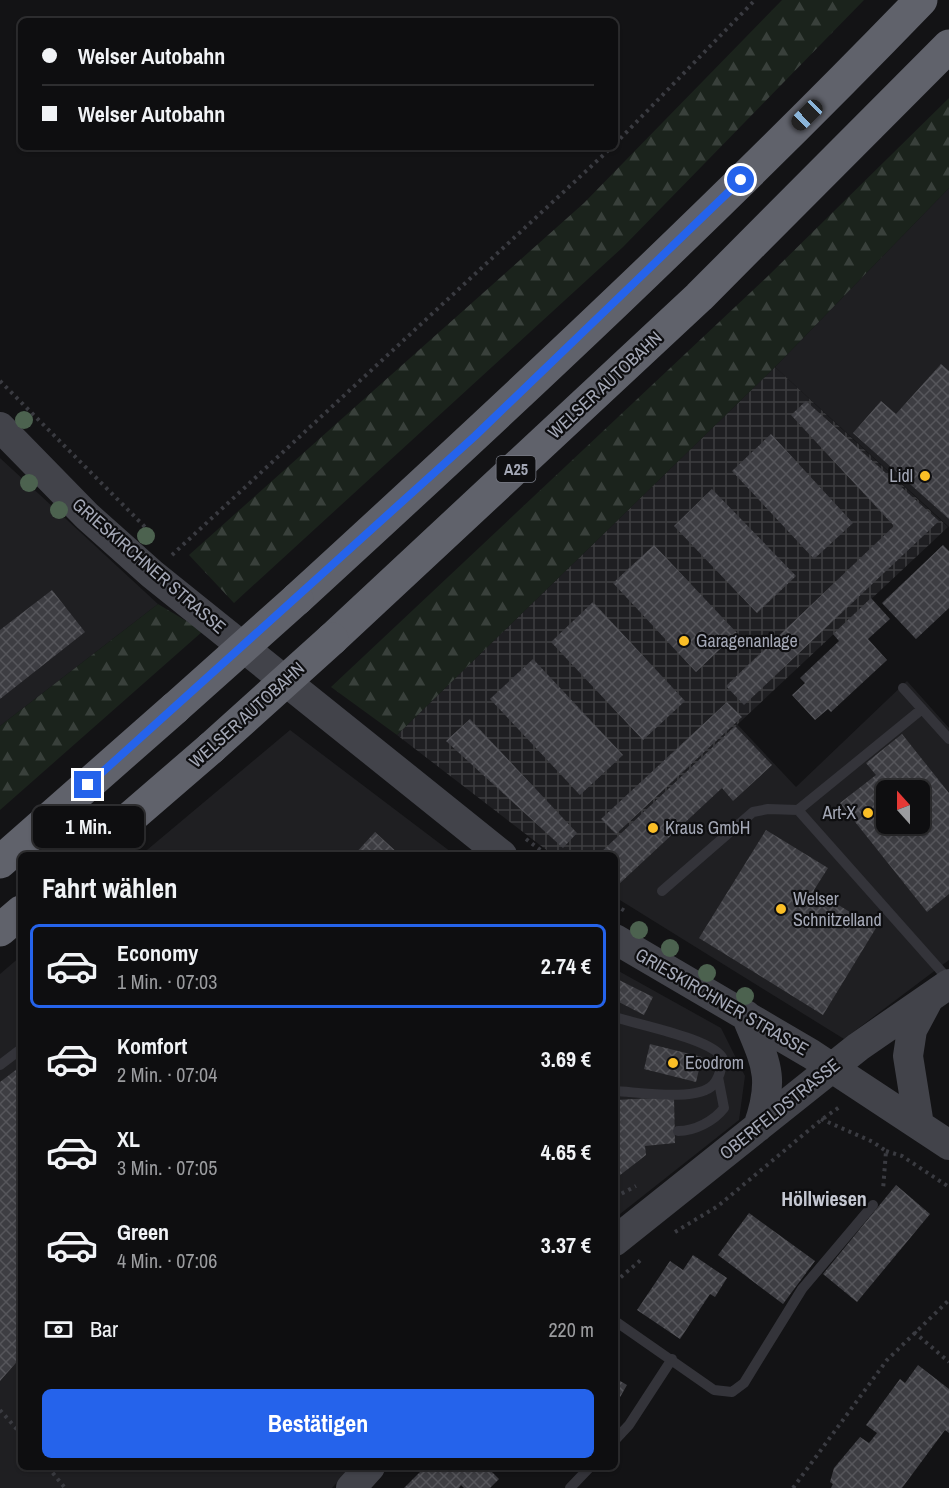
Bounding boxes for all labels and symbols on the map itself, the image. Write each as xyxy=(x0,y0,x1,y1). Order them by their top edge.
car xyxy=(788,96,826,134)
route start xyxy=(727,166,754,193)
street label: WELSER AUTOBAHN xyxy=(542,325,667,444)
road number: A25 xyxy=(496,456,536,482)
place label: Lidl xyxy=(889,463,913,488)
marker: Lidl xyxy=(918,469,932,483)
street label: GRIESKIRCHNER STRASSE xyxy=(67,492,232,639)
place label: Garagenanlage xyxy=(696,628,798,653)
marker: Garagenanlage xyxy=(677,634,691,648)
street label: WELSER AUTOBAHN xyxy=(184,656,310,773)
route end xyxy=(74,771,101,798)
north arrow xyxy=(876,780,930,834)
place label: Art-X xyxy=(821,800,856,825)
callout: 1 Min. xyxy=(32,806,144,848)
marker: Art-X xyxy=(861,806,875,820)
place label: Kraus GmbH xyxy=(665,815,750,840)
marker: Kraus GmbH xyxy=(646,821,660,835)
place label: Welser Schnitzelland xyxy=(793,886,882,932)
marker: Welser Schnitzelland xyxy=(774,902,788,916)
street label: GRIESKIRCHNER STRASSE xyxy=(631,942,813,1061)
place label: Ecodrom xyxy=(685,1050,744,1075)
street label: OBERFELDSTRASSE xyxy=(714,1052,845,1165)
marker: Ecodrom xyxy=(666,1056,680,1070)
district label: Höllwiesen xyxy=(781,1185,867,1212)

